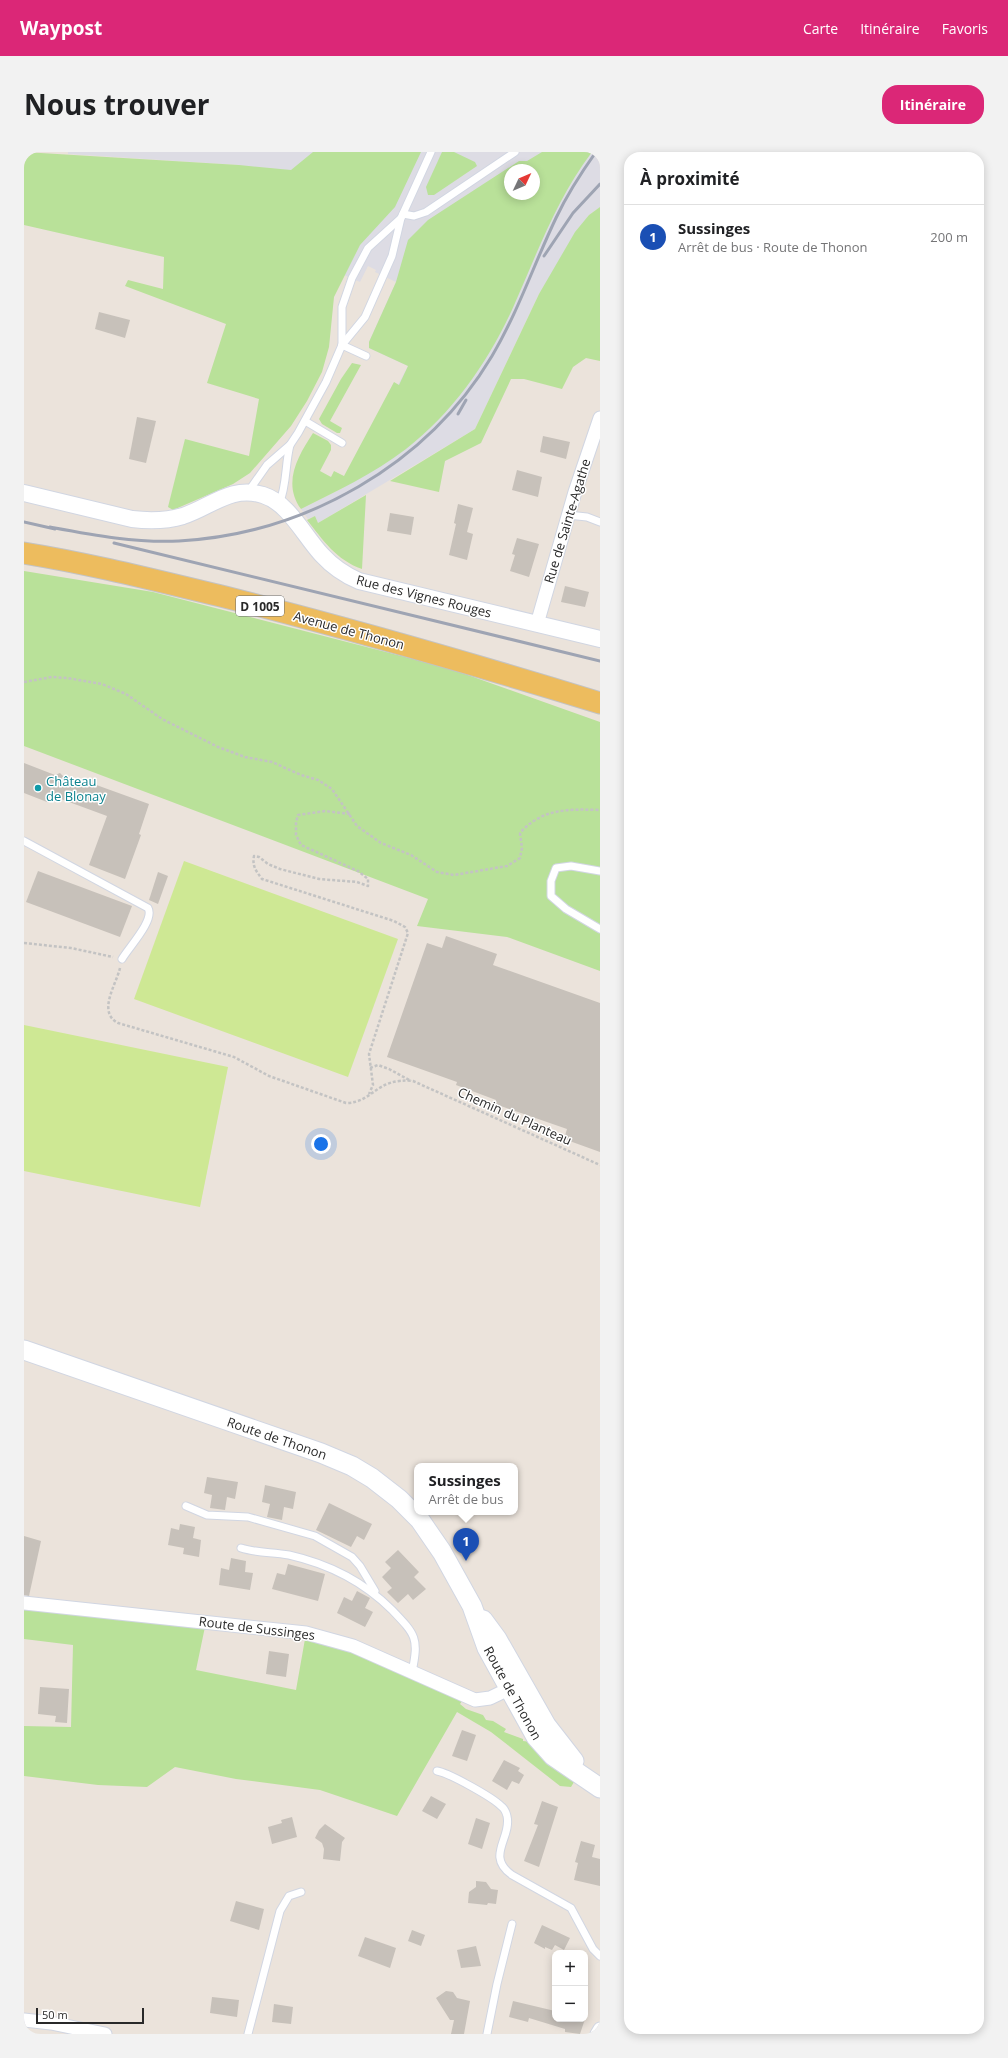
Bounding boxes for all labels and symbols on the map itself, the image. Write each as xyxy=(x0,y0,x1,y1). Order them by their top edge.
north arrow xyxy=(504,164,540,200)
street label: Rue de Sainte-Agathe xyxy=(539,456,595,586)
street label: Rue des Vignes Rouges xyxy=(354,570,494,622)
road number: D 1005 xyxy=(236,596,284,616)
street label: Avenue de Thonon xyxy=(292,607,406,653)
place label: Château de Blonay xyxy=(46,772,106,805)
marker: Château de Blonay xyxy=(33,783,43,793)
street label: Chemin du Planteau xyxy=(455,1083,575,1149)
your location xyxy=(311,1134,331,1154)
street label: Route de Thonon xyxy=(225,1412,329,1464)
pin: 1 xyxy=(453,1528,479,1561)
street label: Route de Sussinges xyxy=(198,1612,316,1644)
street label: Route de Thonon xyxy=(480,1643,546,1743)
scale bar xyxy=(36,2006,144,2025)

